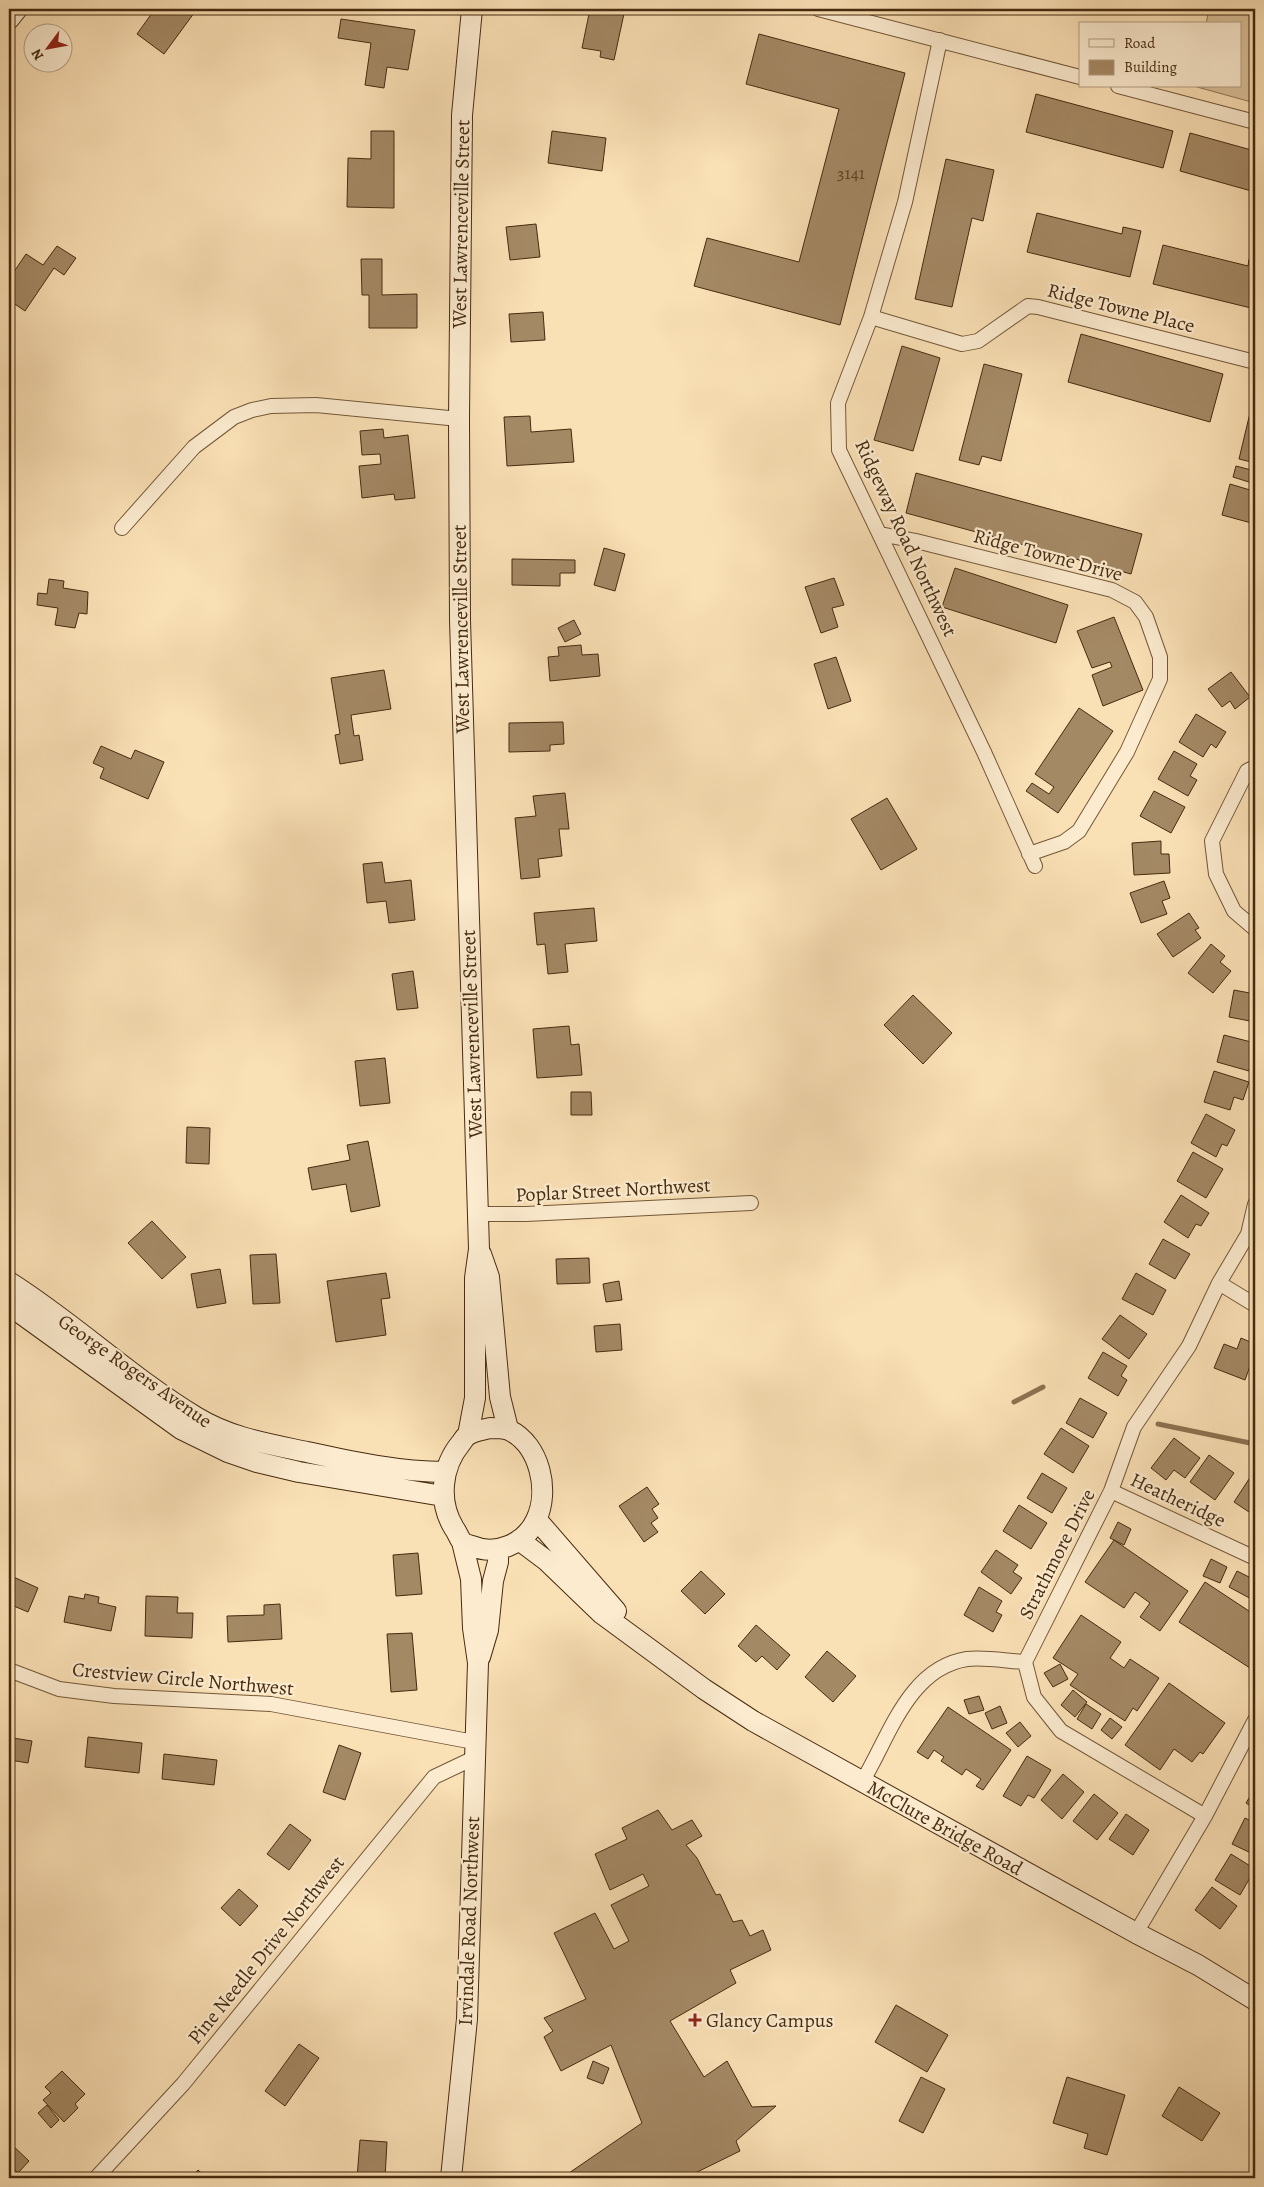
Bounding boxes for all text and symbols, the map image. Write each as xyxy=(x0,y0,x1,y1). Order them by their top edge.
north arrow xyxy=(22,22,72,72)
legend xyxy=(1079,22,1242,88)
text: Road xyxy=(1124,33,1156,53)
text: N xyxy=(27,45,48,64)
text: Building xyxy=(1124,57,1177,77)
street label: West Lawrenceville Street xyxy=(446,119,476,330)
house number: 3141 xyxy=(837,161,865,185)
street label: Ridge Towne Place xyxy=(1044,277,1198,339)
street label: Ridgeway Road Northwest xyxy=(848,435,964,641)
street label: Ridge Towne Drive xyxy=(970,522,1126,588)
street label: West Lawrenceville Street xyxy=(446,524,476,735)
street label: West Lawrenceville Street xyxy=(455,929,489,1140)
street label: Poplar Street Northwest xyxy=(515,1171,712,1209)
street label: George Rogers Avenue xyxy=(53,1308,217,1434)
street label: Heatheridge xyxy=(1126,1466,1230,1534)
street label: Strathmore Drive xyxy=(1012,1484,1102,1624)
street label: Crestview Circle Northwest xyxy=(71,1656,295,1702)
street label: McClure Bridge Road xyxy=(862,1774,1028,1882)
street label: Irvindale Road Northwest xyxy=(452,1815,486,2026)
street label: Pine Needle Drive Northwest xyxy=(181,1850,351,2050)
place label: Glancy Campus xyxy=(706,2007,834,2034)
marker: Glancy Campus xyxy=(688,2013,702,2027)

